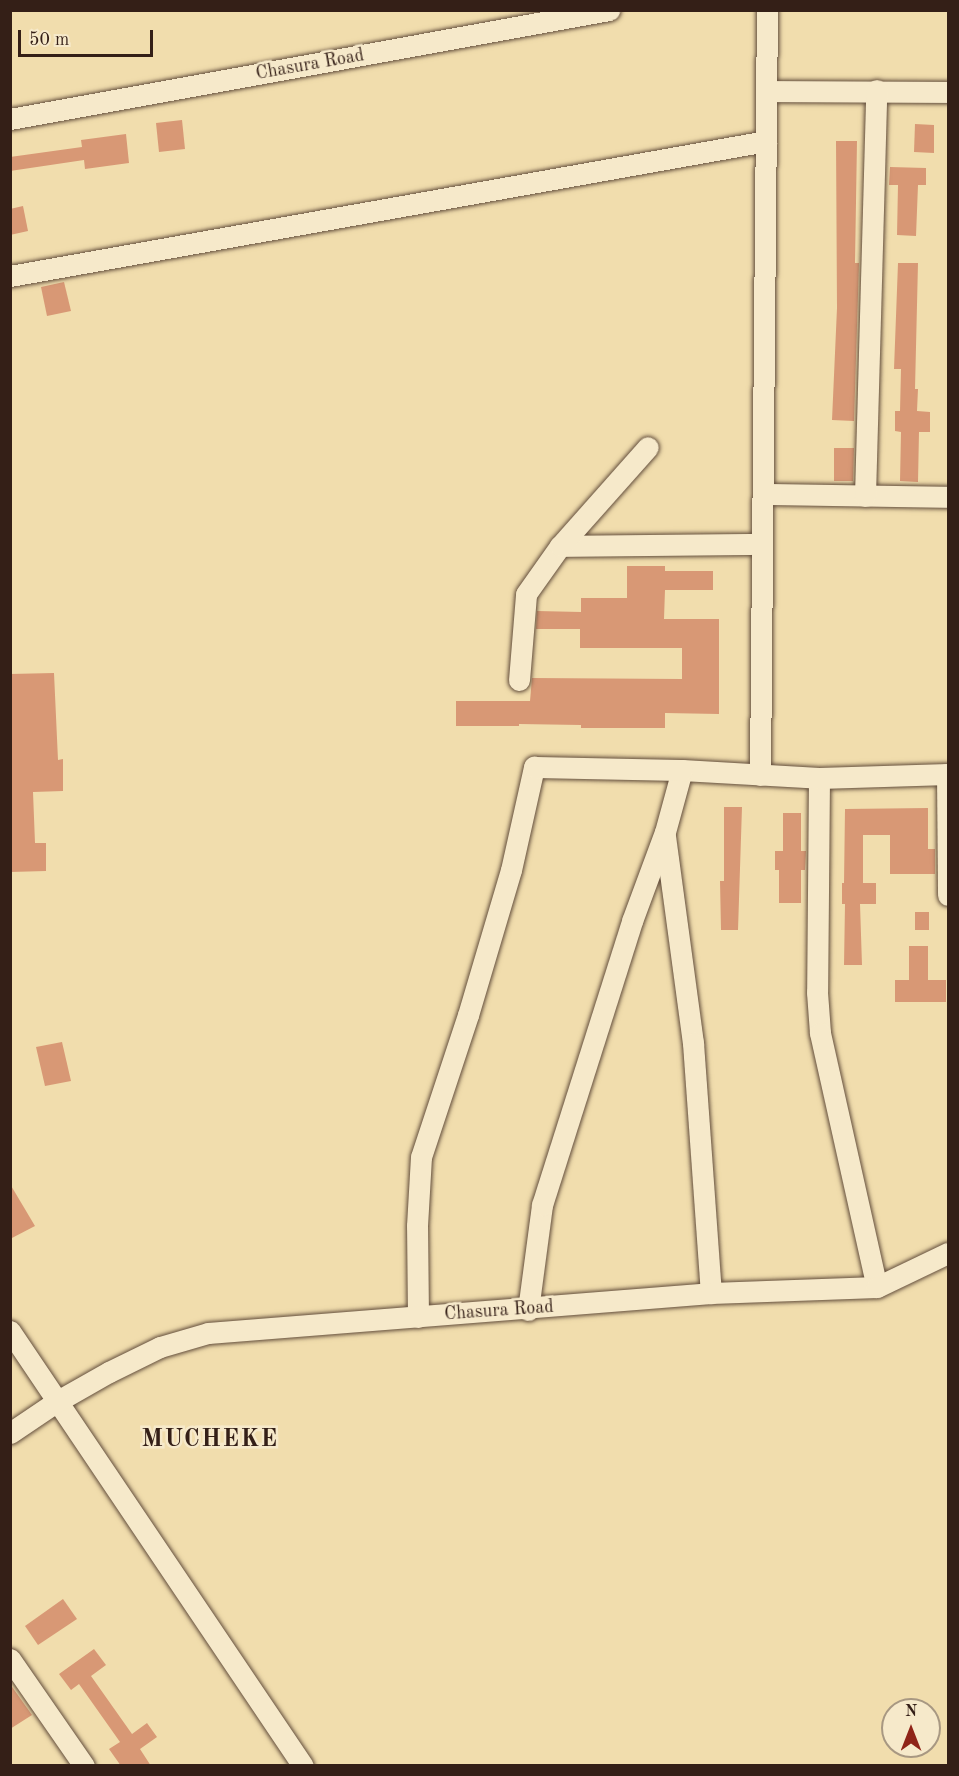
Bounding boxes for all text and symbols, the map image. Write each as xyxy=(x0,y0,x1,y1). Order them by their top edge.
scale bar xyxy=(21,18,156,56)
text: 50 m xyxy=(29,31,69,49)
street label: Chasura Road xyxy=(254,45,366,85)
street label: Chasura Road xyxy=(444,1296,554,1326)
district label: MUCHEKE xyxy=(141,1427,279,1455)
north arrow xyxy=(881,1698,941,1758)
text: N xyxy=(905,1704,917,1720)

